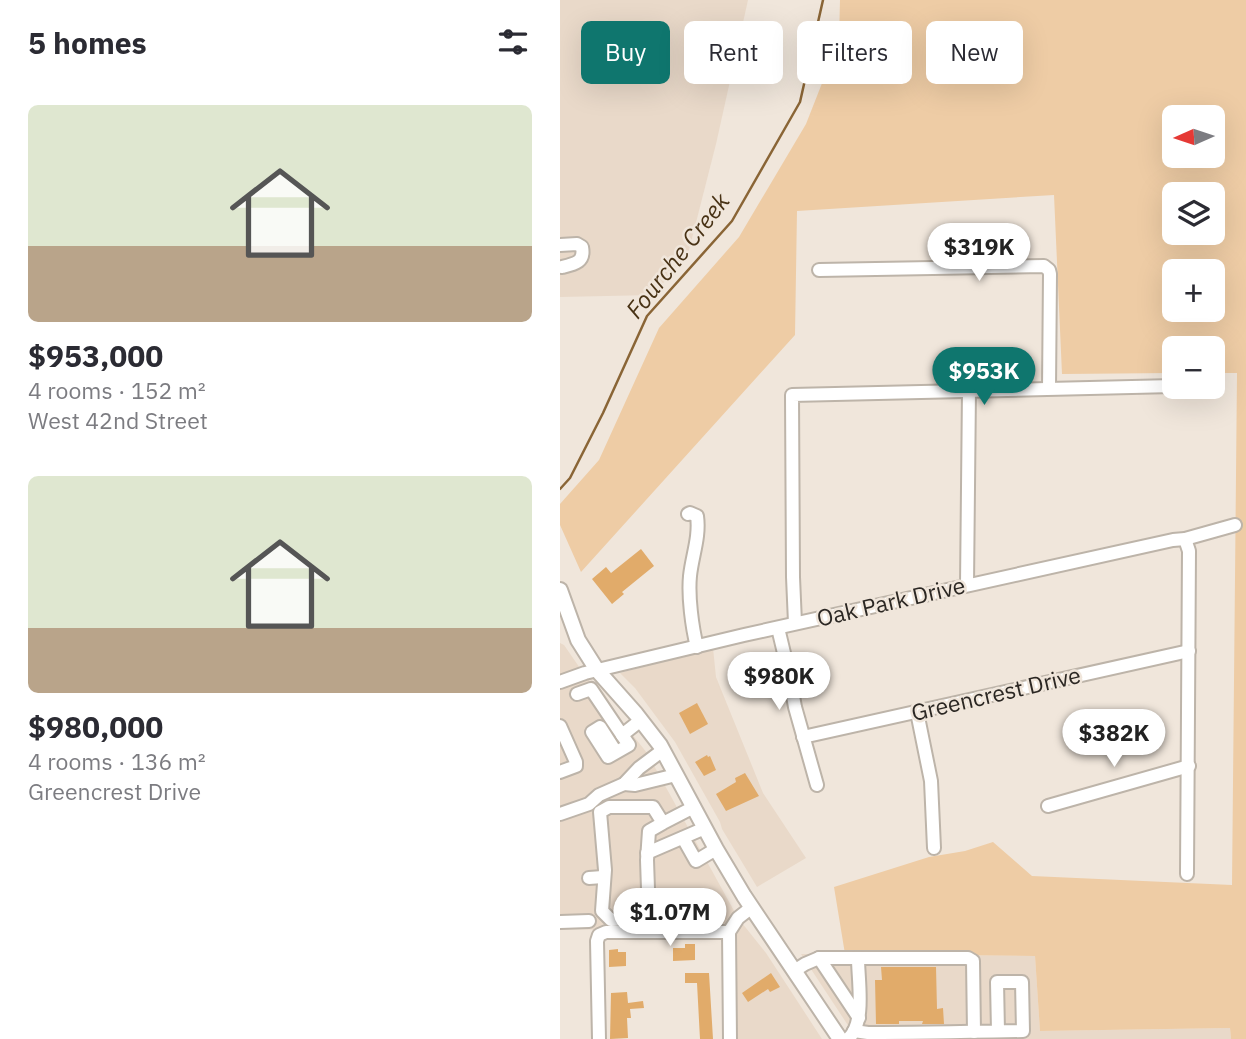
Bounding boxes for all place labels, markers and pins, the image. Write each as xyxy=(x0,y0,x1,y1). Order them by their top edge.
pin: $319K xyxy=(930,224,1028,283)
pin: $953K xyxy=(935,348,1033,407)
pin: $980K xyxy=(730,652,828,712)
pin: $382K xyxy=(1065,710,1163,769)
pin: $1.07M xyxy=(613,888,727,948)

